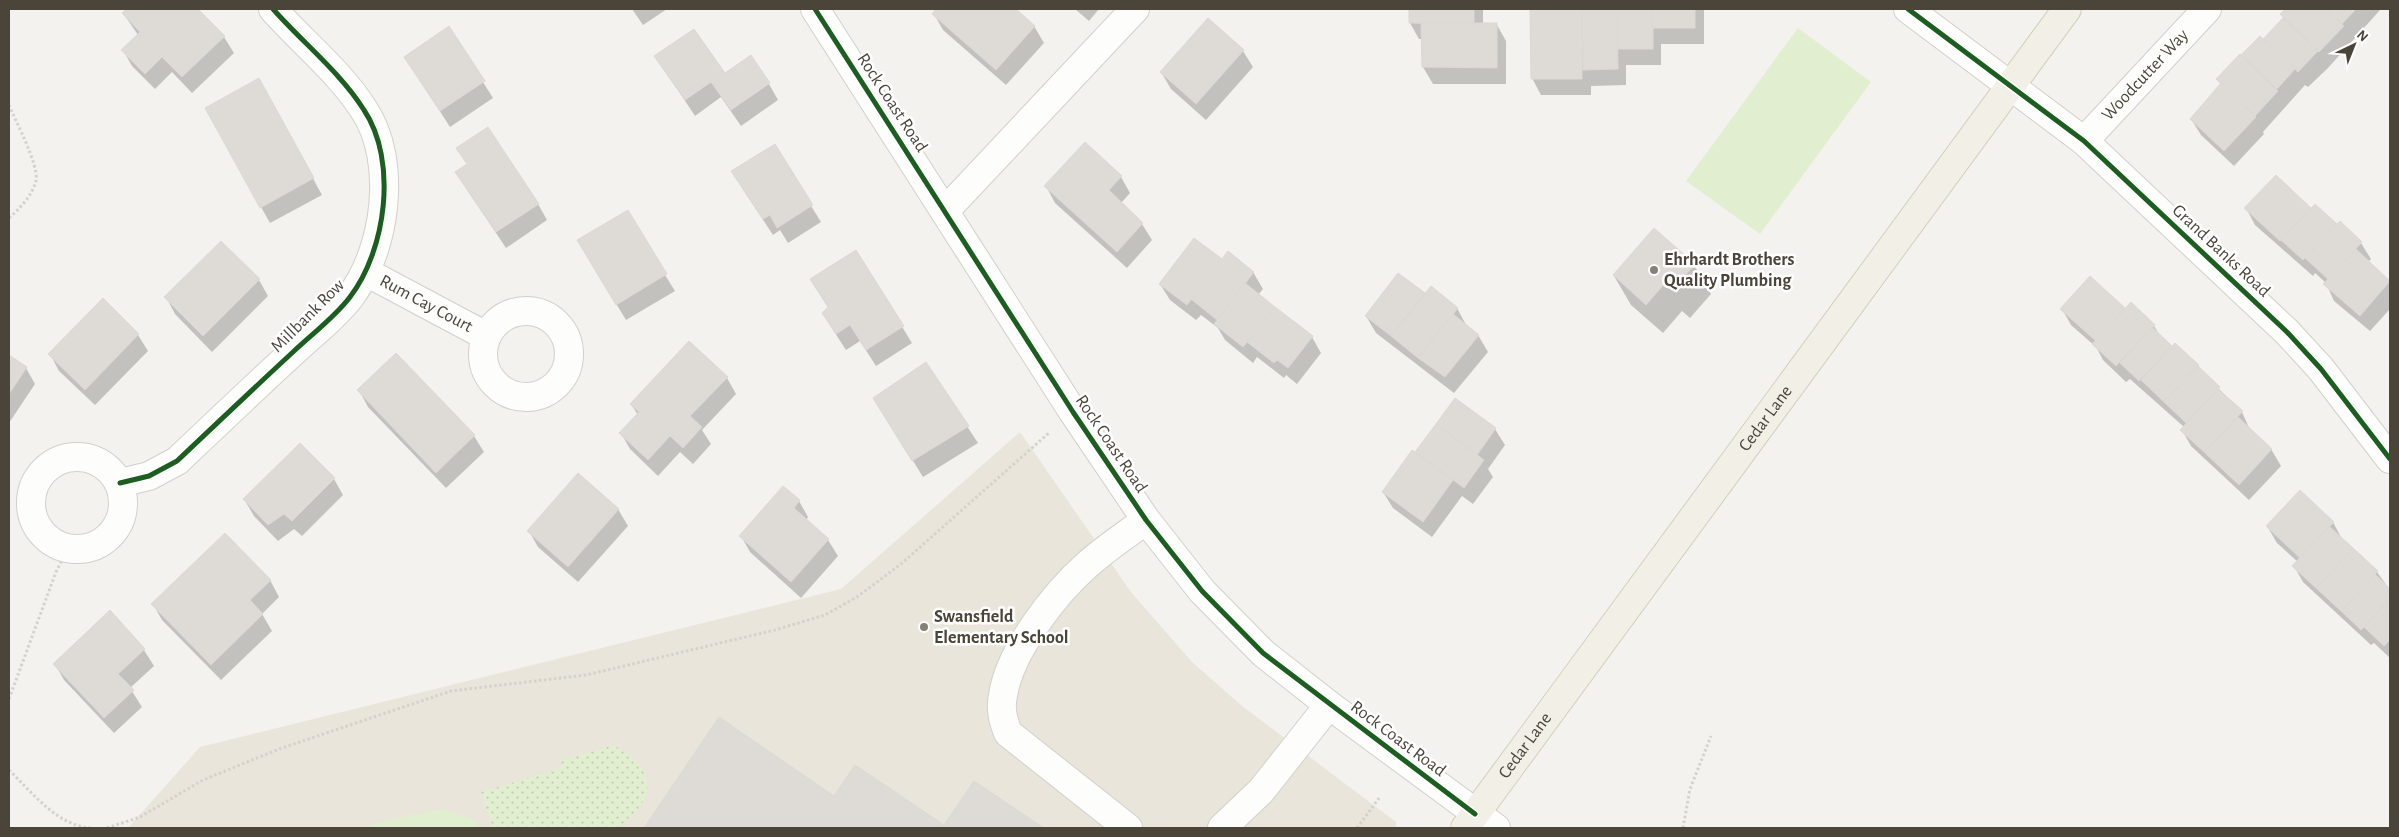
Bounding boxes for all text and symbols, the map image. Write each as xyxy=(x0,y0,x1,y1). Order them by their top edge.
north arrow xyxy=(2329,20,2379,70)
street label: Woodcutter Way xyxy=(2099,26,2192,124)
text: N xyxy=(2354,28,2371,45)
street label: Rock Coast Road xyxy=(854,50,930,156)
street label: Grand Banks Road xyxy=(2169,201,2273,301)
place label: Ehrhardt Brothers Quality Plumbing xyxy=(1664,251,1794,290)
marker: Ehrhardt Brothers Quality Plumbing xyxy=(1648,264,1660,276)
street label: Rum Cay Court xyxy=(377,272,476,336)
street label: Millbank Row xyxy=(268,276,348,356)
street label: Cedar Lane xyxy=(1736,382,1796,455)
street label: Rock Coast Road xyxy=(1072,392,1150,496)
place label: Swansfield Elementary School xyxy=(934,608,1069,647)
marker: Swansfield Elementary School xyxy=(918,621,930,633)
street label: Rock Coast Road xyxy=(1347,698,1449,780)
street label: Cedar Lane xyxy=(1495,710,1555,782)

